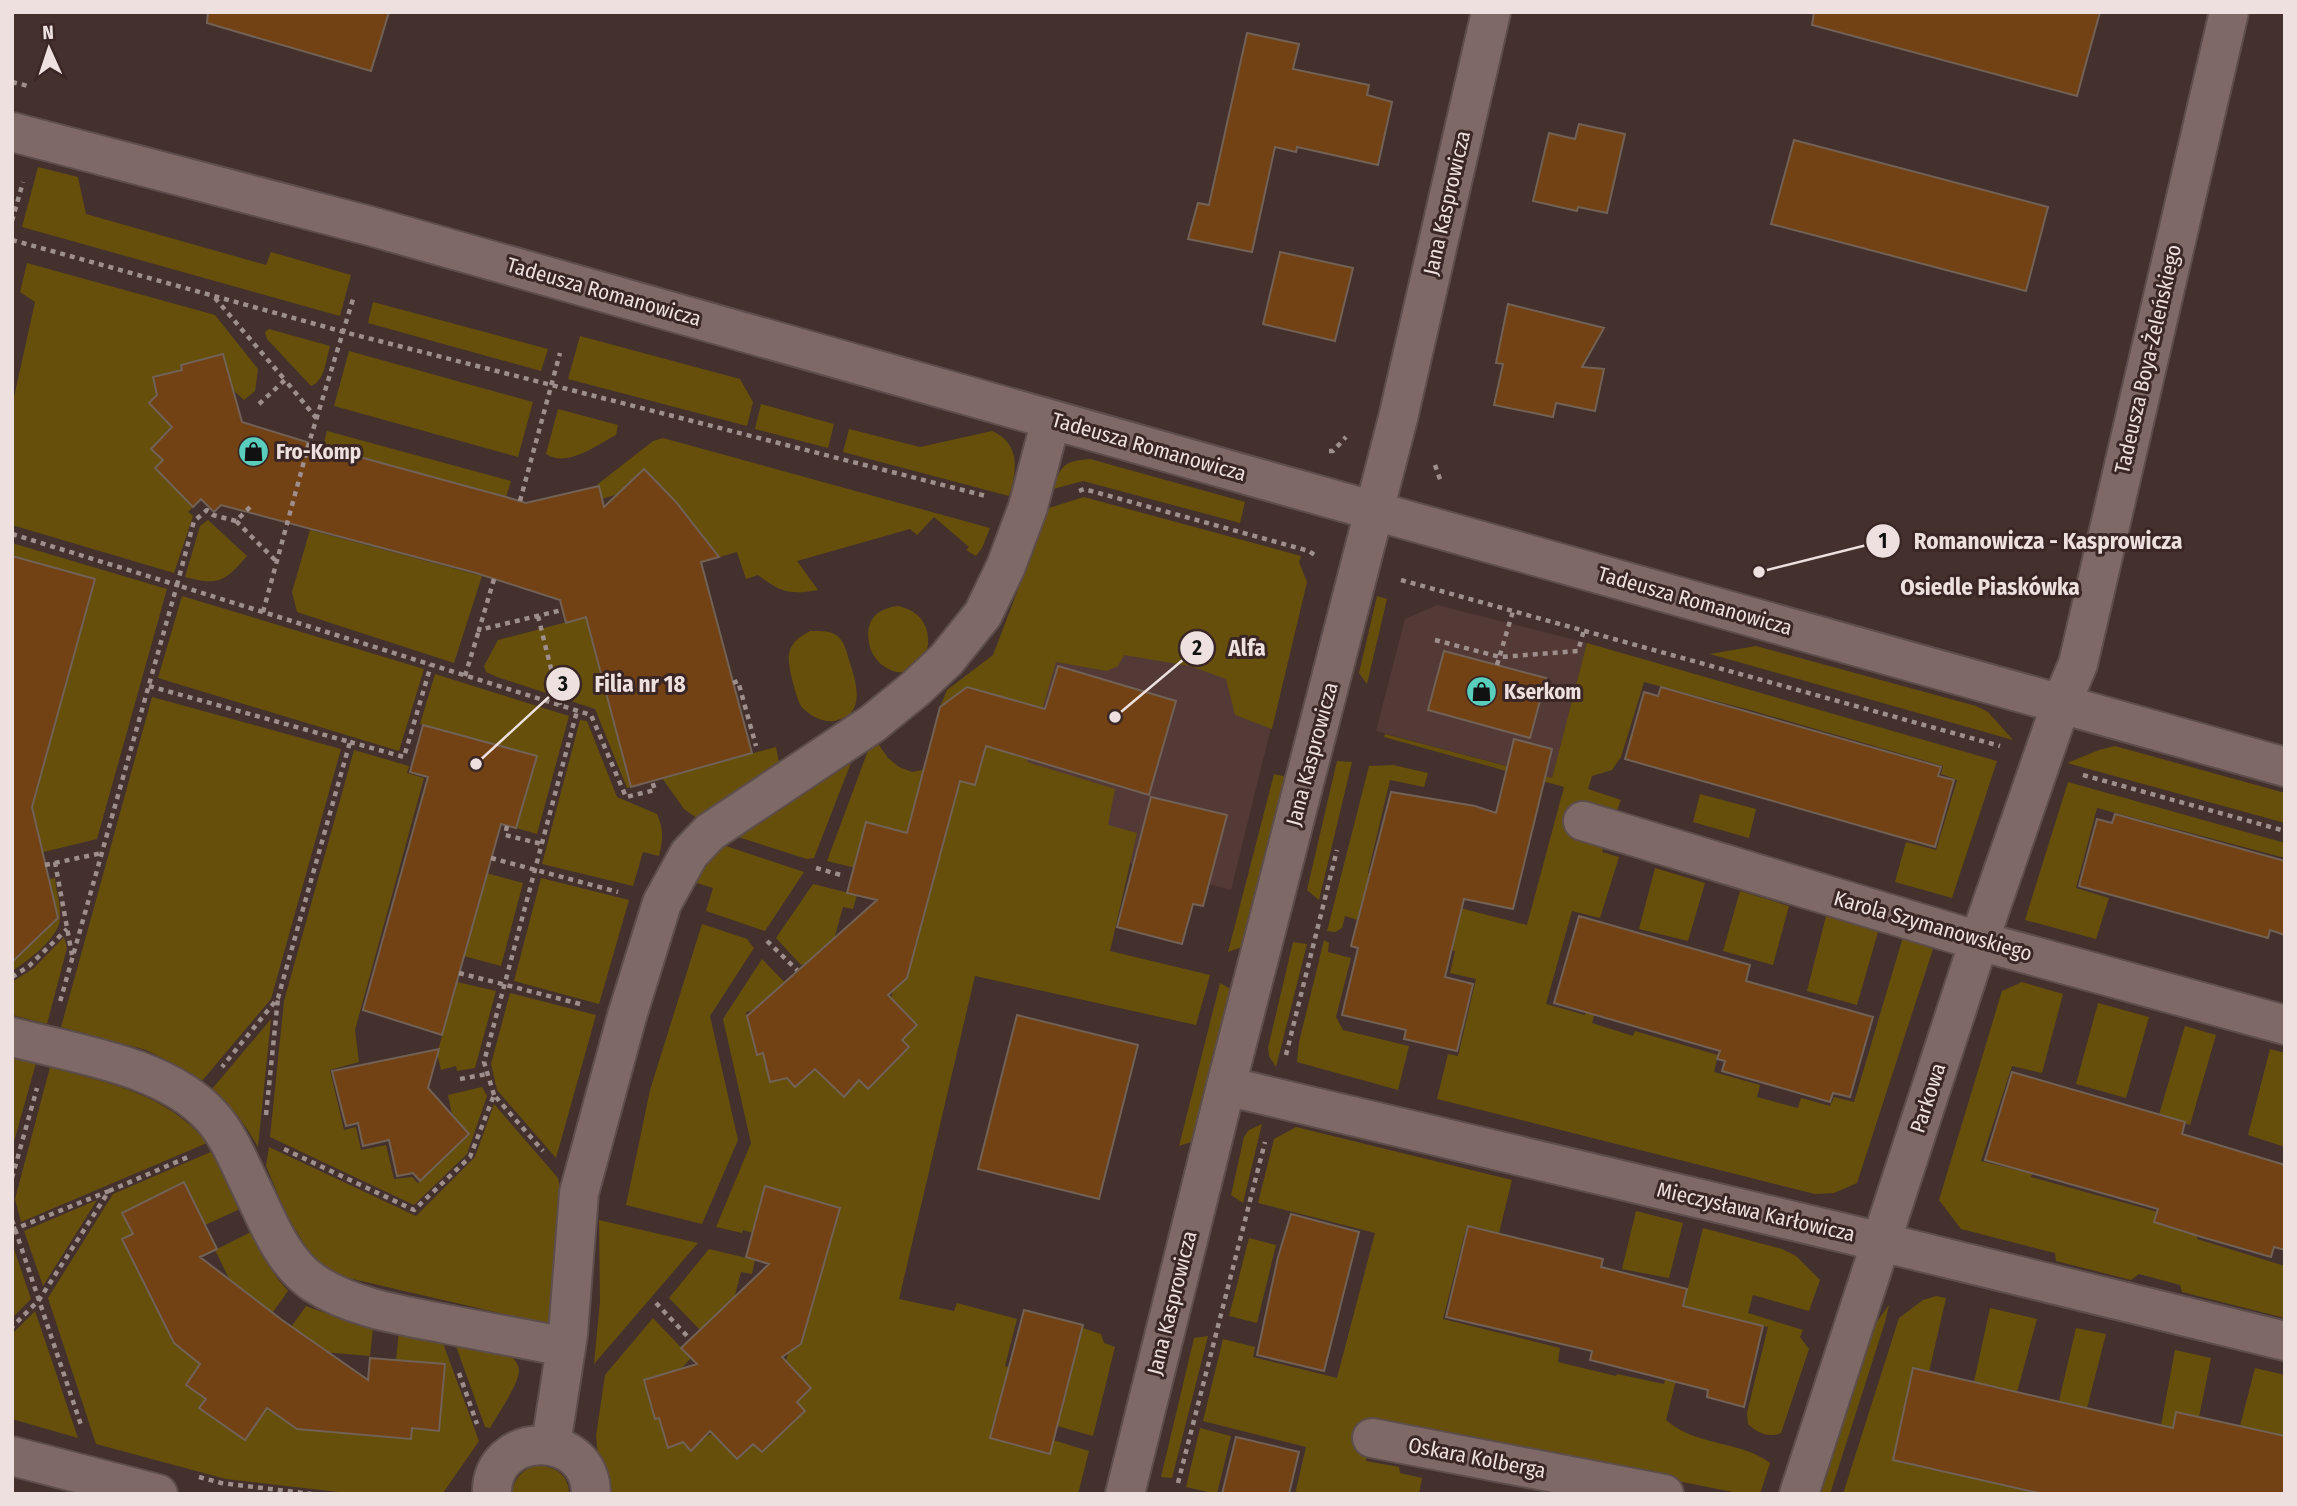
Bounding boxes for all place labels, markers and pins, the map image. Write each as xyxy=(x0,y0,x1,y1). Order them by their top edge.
shop icon: Fro-Komp xyxy=(236,435,270,469)
place label: Fro-Komp xyxy=(276,439,361,465)
callout: Romanowicza - Kasprowicza xyxy=(1865,519,2197,563)
callout: Alfa xyxy=(1180,626,1280,670)
callout: Filia nr 18 xyxy=(546,662,700,706)
shop icon: Kserkom xyxy=(1464,675,1498,709)
place label: Kserkom xyxy=(1504,679,1581,705)

